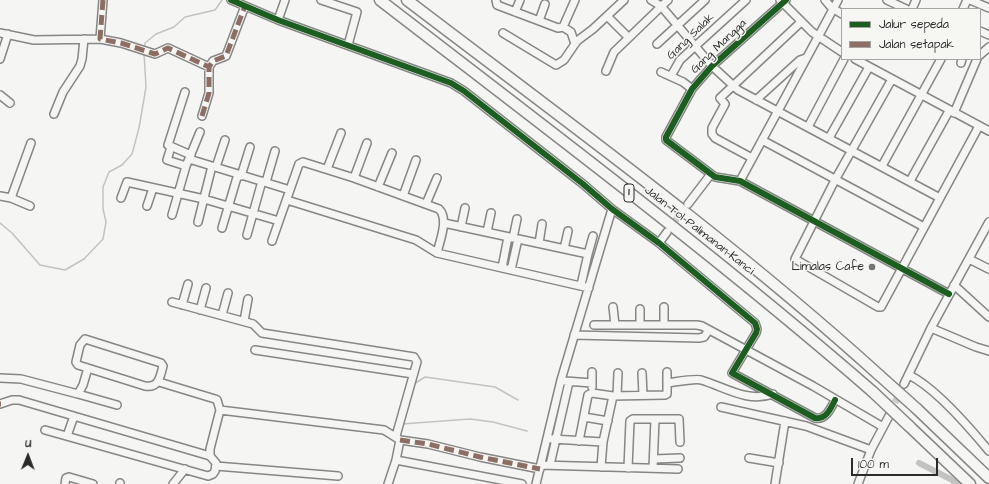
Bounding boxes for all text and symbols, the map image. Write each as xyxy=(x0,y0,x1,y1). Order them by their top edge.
legend xyxy=(841,8,981,60)
street label: Gang Salak xyxy=(664,11,718,63)
text: Jalur sepeda xyxy=(879,16,949,33)
street label: Gang Mangga xyxy=(688,17,750,77)
text: Jalan setapak xyxy=(879,36,954,53)
road number: 1 xyxy=(624,184,634,202)
street label: Jalan Tol Palimanan–Kanci xyxy=(641,184,757,278)
place label: Limalas Cafe xyxy=(791,260,864,274)
marker: Limalas Cafe xyxy=(867,262,877,272)
north arrow xyxy=(8,436,48,476)
text: U xyxy=(25,436,31,451)
scale bar xyxy=(853,450,940,476)
text: 100 m xyxy=(858,456,889,473)

